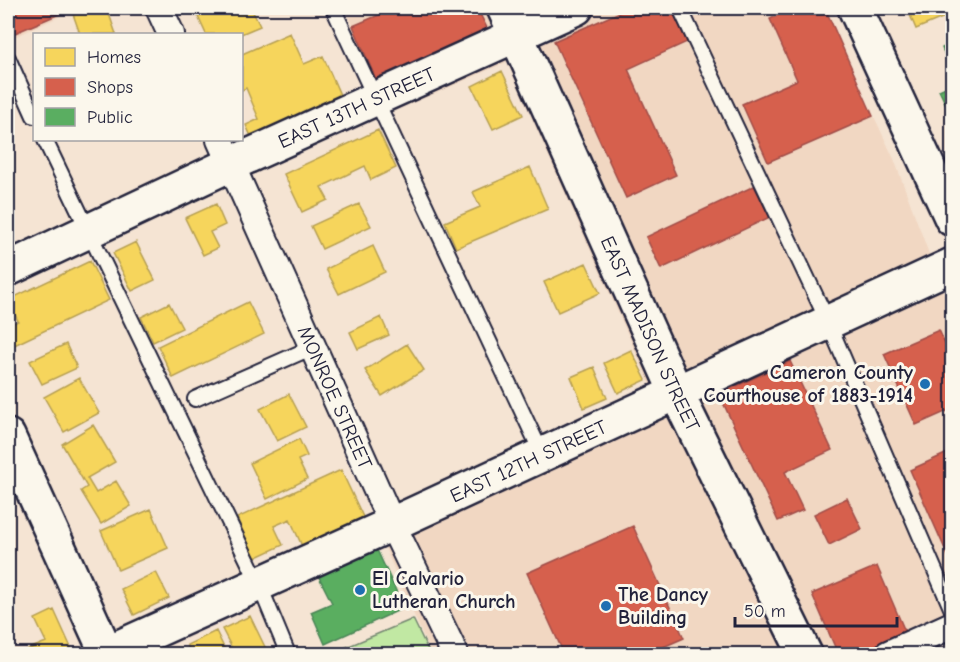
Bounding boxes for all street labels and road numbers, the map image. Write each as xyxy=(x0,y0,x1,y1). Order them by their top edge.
street label: EAST 13TH STREET xyxy=(275,62,439,153)
street label: EAST MADISON STREET xyxy=(596,233,705,436)
street label: MONROE STREET xyxy=(293,322,377,473)
street label: EAST 12TH STREET xyxy=(446,415,611,508)

